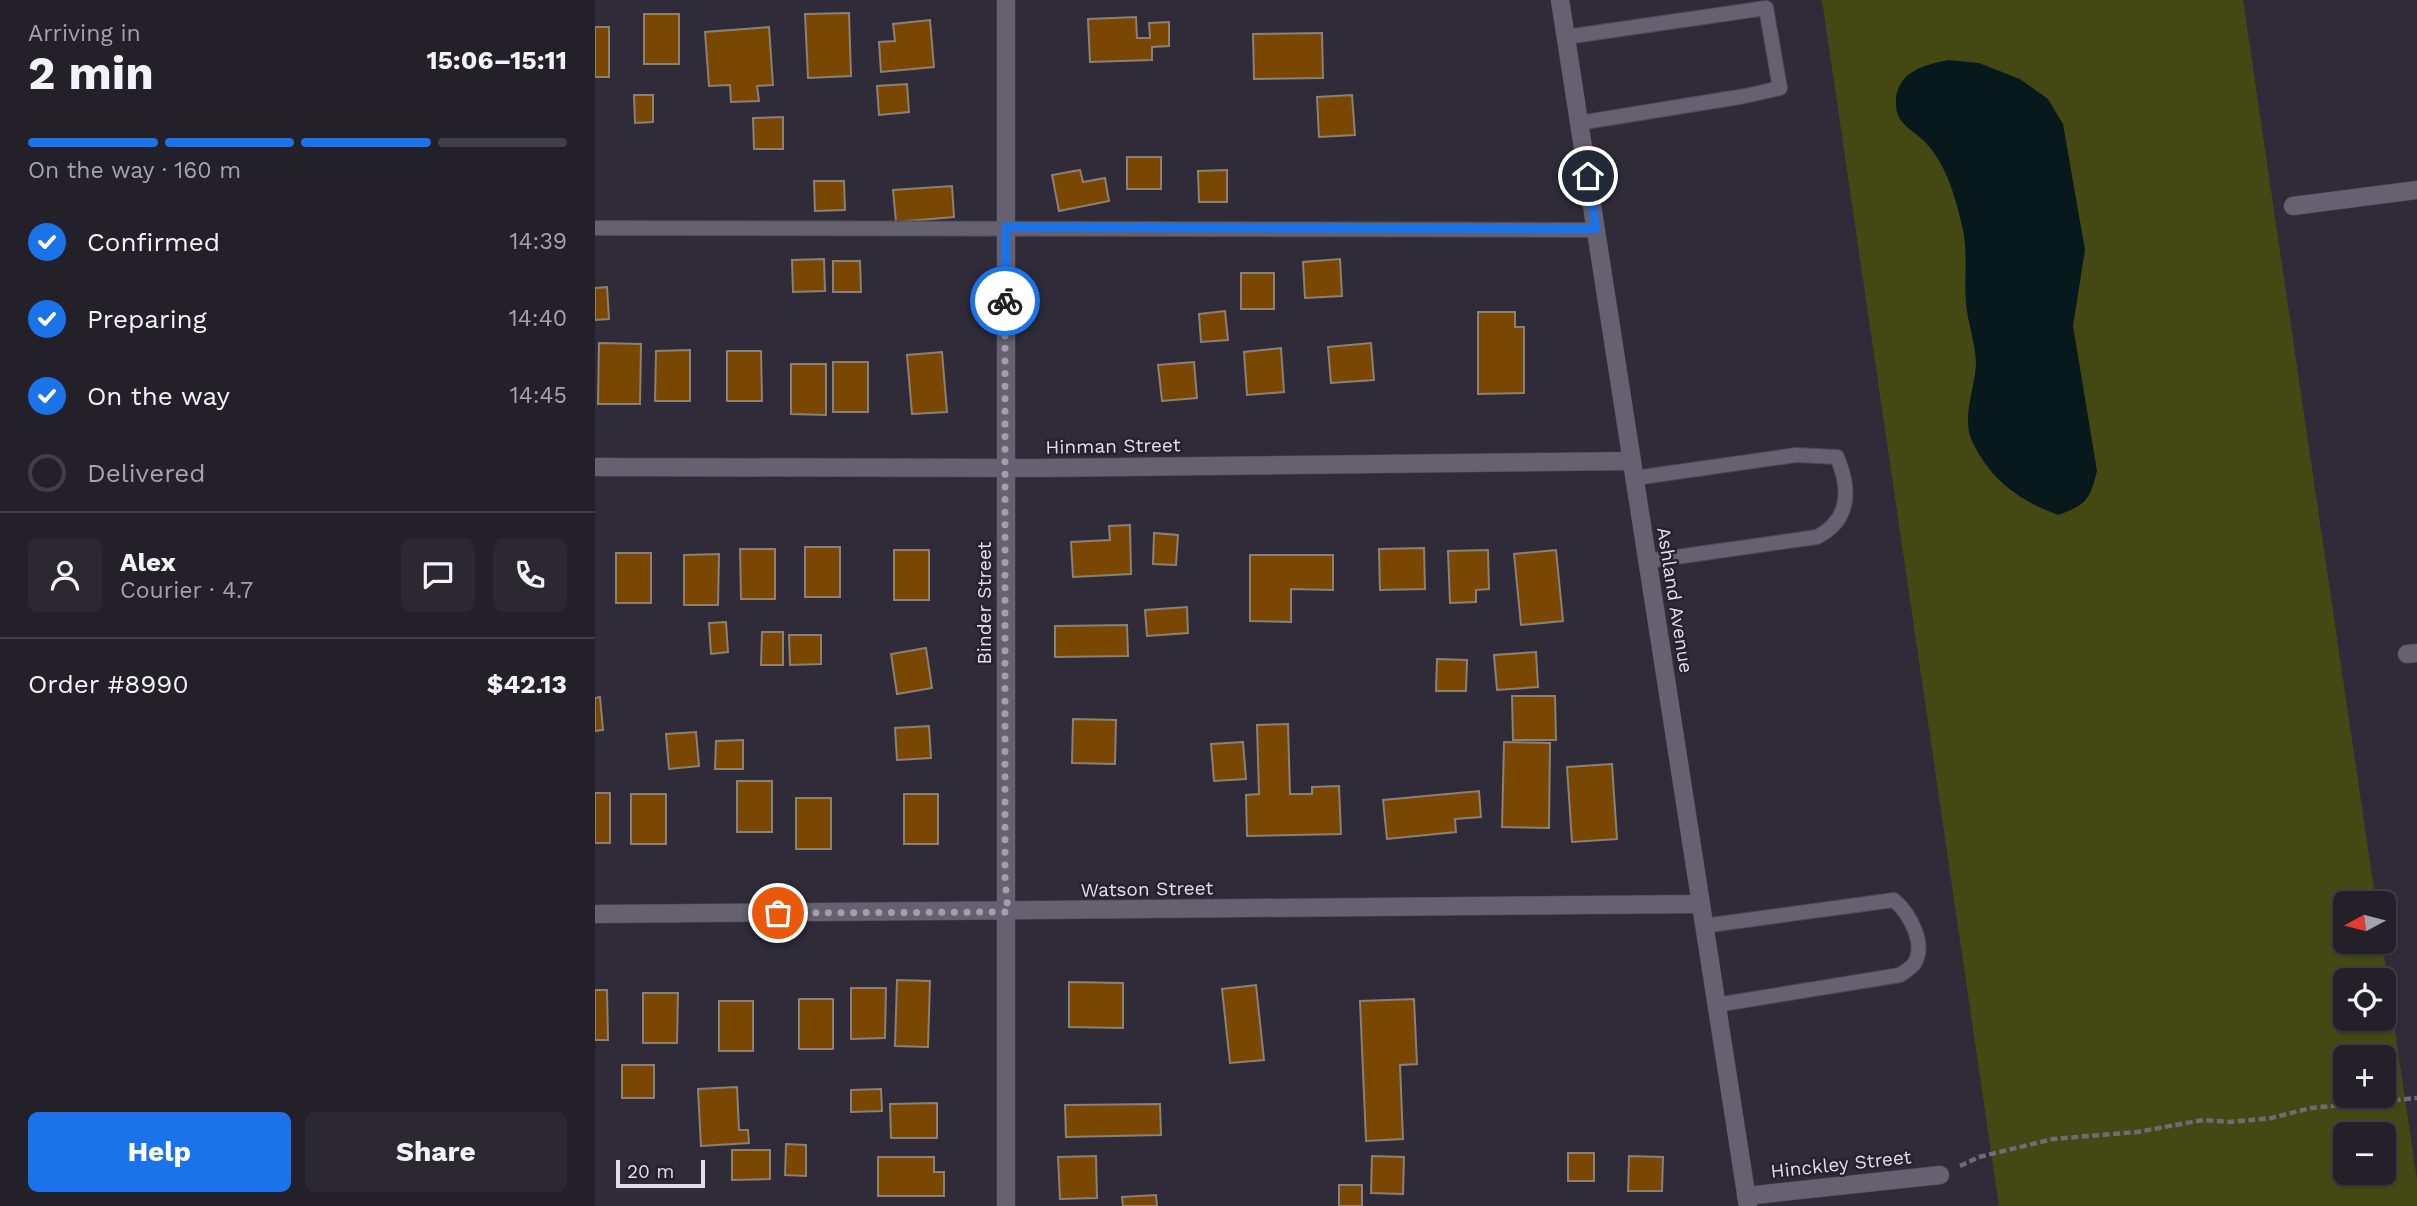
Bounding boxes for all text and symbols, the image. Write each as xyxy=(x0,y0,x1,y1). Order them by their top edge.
text: Arriving in xyxy=(28,20,141,47)
text: 15:06–15:11 xyxy=(426,45,567,75)
text: 2 min xyxy=(28,46,154,100)
pin xyxy=(1558,146,1618,206)
text: On the way · 160 m xyxy=(28,157,241,184)
icon: home xyxy=(1569,157,1607,195)
icon: check xyxy=(28,223,66,261)
text: Confirmed xyxy=(87,227,220,257)
text: 14:39 xyxy=(510,228,567,255)
courier xyxy=(970,266,1040,336)
icon: bike xyxy=(986,282,1024,320)
icon: check xyxy=(28,300,66,338)
text: Preparing xyxy=(87,304,207,334)
text: 14:40 xyxy=(509,305,567,332)
icon: check xyxy=(28,377,66,415)
text: On the way xyxy=(87,381,230,411)
text: 14:45 xyxy=(510,382,567,409)
street label: Hinman Street xyxy=(1045,433,1181,459)
text: Delivered xyxy=(87,458,206,488)
street label: Ashland Avenue xyxy=(1652,525,1698,675)
button: person xyxy=(28,538,102,612)
button: chat xyxy=(401,538,475,612)
button: phone xyxy=(493,538,567,612)
street label: Binder Street xyxy=(973,541,996,665)
text: Alex xyxy=(120,547,176,577)
text: Courier · 4.7 xyxy=(120,577,253,604)
text: Order #8990 xyxy=(28,669,189,699)
text: $42.13 xyxy=(487,669,567,699)
street label: Watson Street xyxy=(1080,876,1214,902)
pin xyxy=(748,883,808,943)
north arrow xyxy=(2333,891,2396,954)
map controls xyxy=(2333,891,2396,1185)
icon: bag xyxy=(759,894,797,932)
button: locate xyxy=(2333,968,2396,1031)
button: + xyxy=(2333,1045,2396,1108)
button: Help xyxy=(28,1112,291,1192)
button: Share xyxy=(305,1112,567,1192)
button: − xyxy=(2333,1122,2396,1185)
street label: Hinckley Street xyxy=(1769,1145,1913,1183)
scale bar xyxy=(616,1157,705,1189)
text: 20 m xyxy=(627,1160,674,1183)

